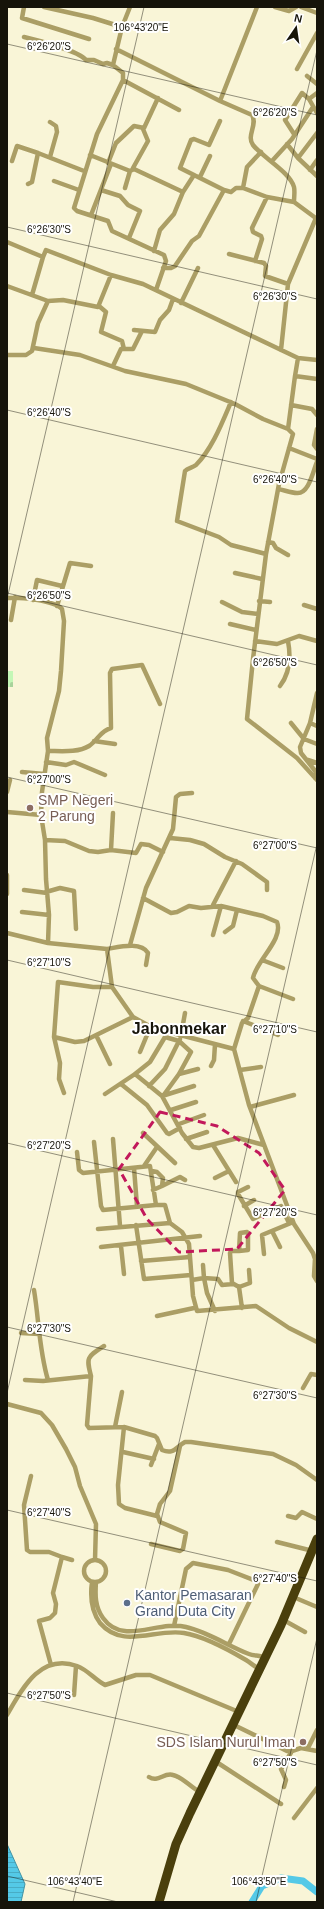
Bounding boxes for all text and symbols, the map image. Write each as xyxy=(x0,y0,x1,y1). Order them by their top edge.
north arrow xyxy=(276,8,316,48)
text: N xyxy=(293,12,304,25)
text: 106°43'20"E xyxy=(113,22,169,33)
text: 6°26'20"S xyxy=(27,41,71,52)
text: 6°26'20"S xyxy=(253,107,297,118)
text: 6°26'30"S xyxy=(27,224,71,235)
text: 6°26'30"S xyxy=(253,291,297,302)
text: 6°26'40"S xyxy=(27,407,71,418)
text: 6°26'40"S xyxy=(253,474,297,485)
text: 6°26'50"S xyxy=(27,590,71,601)
text: 6°26'50"S xyxy=(253,657,297,668)
text: 6°27'00"S xyxy=(27,774,71,785)
place label: SMP Negeri 2 Parung xyxy=(38,792,113,824)
marker: SMP Negeri 2 Parung xyxy=(25,803,35,813)
text: 6°27'00"S xyxy=(253,840,297,851)
text: 6°27'10"S xyxy=(27,957,71,968)
district label: Jabonmekar xyxy=(132,1020,226,1037)
text: 6°27'10"S xyxy=(253,1024,297,1035)
text: 6°27'20"S xyxy=(27,1140,71,1151)
text: 6°27'20"S xyxy=(253,1207,297,1218)
text: 6°27'30"S xyxy=(27,1323,71,1334)
text: 6°27'30"S xyxy=(253,1390,297,1401)
text: 6°27'40"S xyxy=(27,1507,71,1518)
text: 6°27'40"S xyxy=(253,1573,297,1584)
place label: Kantor Pemasaran Grand Duta City xyxy=(135,1587,252,1619)
marker: Kantor Pemasaran Grand Duta City xyxy=(122,1598,132,1608)
text: 6°27'50"S xyxy=(27,1690,71,1701)
place label: SDS Islam Nurul Iman xyxy=(157,1734,295,1750)
marker: SDS Islam Nurul Iman xyxy=(298,1737,308,1747)
text: 6°27'50"S xyxy=(253,1757,297,1768)
text: 106°43'40"E xyxy=(47,1876,103,1887)
text: 106°43'50"E xyxy=(231,1876,287,1887)

